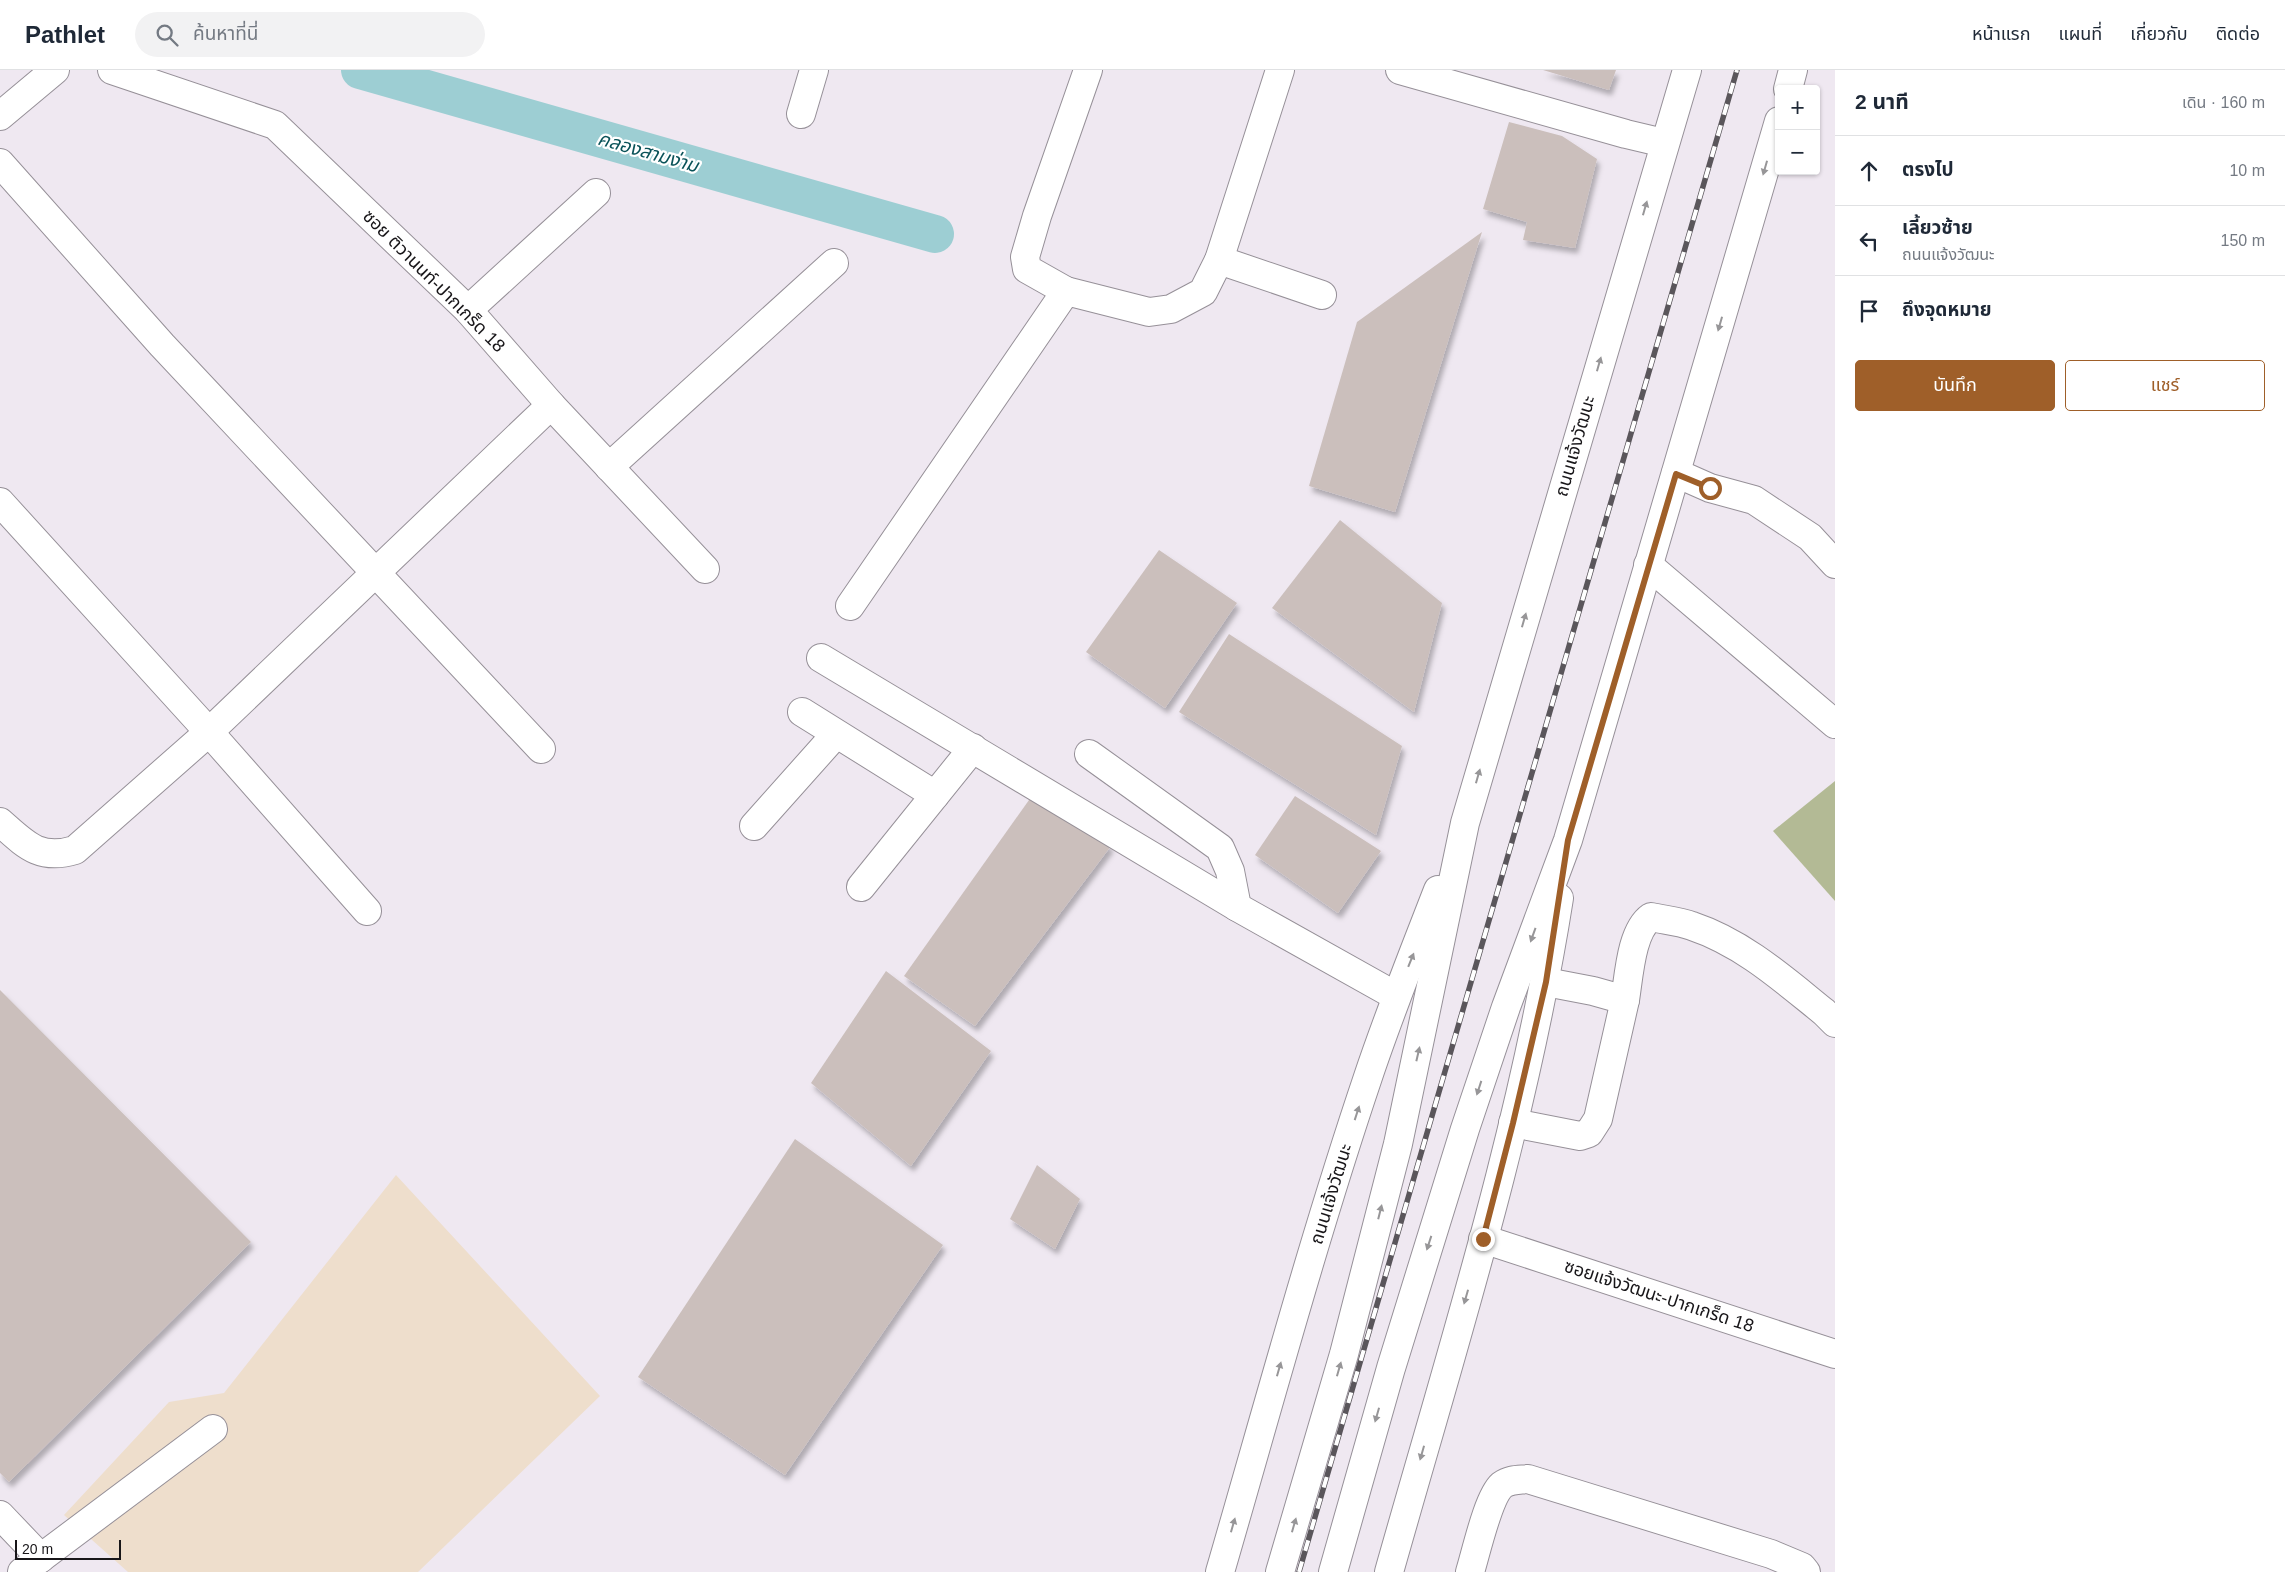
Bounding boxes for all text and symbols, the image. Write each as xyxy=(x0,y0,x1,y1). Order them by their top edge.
search box xyxy=(135,12,485,57)
text: Pathlet xyxy=(25,21,105,48)
icon: search xyxy=(153,21,181,49)
text: ค้นหาที่นี่ xyxy=(193,23,258,44)
text: หน้าแรก xyxy=(1972,24,2030,44)
text: แผนที่ xyxy=(2058,24,2102,44)
text: เกี่ยวกับ xyxy=(2130,24,2188,44)
text: ติดต่อ xyxy=(2216,24,2260,44)
map controls xyxy=(1775,85,1820,175)
button: + xyxy=(1775,85,1820,130)
text: 2 นาที xyxy=(1855,90,1909,113)
text: เดิน · 160 m xyxy=(2182,94,2265,111)
water label: คลองสามง่าม xyxy=(595,128,702,177)
button: − xyxy=(1775,130,1820,175)
icon: ahead xyxy=(1855,157,1883,185)
text: ตรงไป xyxy=(1902,159,1954,180)
one-way arrow xyxy=(1761,160,1769,175)
text: 10 m xyxy=(2229,162,2265,179)
one-way arrow xyxy=(1642,200,1650,215)
street label: ซอย ติวานนท์-ปากเกร็ด 18 xyxy=(359,206,509,356)
text: เลี้ยวซ้าย xyxy=(1902,217,1973,238)
icon: left xyxy=(1855,227,1883,255)
text: 150 m xyxy=(2221,232,2265,249)
text: ถนนแจ้งวัฒนะ xyxy=(1902,246,1995,263)
icon: arrive xyxy=(1855,297,1883,325)
text: ถึงจุดหมาย xyxy=(1902,299,1992,320)
one-way arrow xyxy=(1715,316,1723,331)
one-way arrow xyxy=(1596,356,1604,371)
button: บันทึก xyxy=(1855,360,2055,411)
button: แชร์ xyxy=(2065,360,2265,411)
street label: ถนนแจ้งวัฒนะ xyxy=(1551,393,1599,499)
route start xyxy=(1699,477,1722,500)
one-way arrow xyxy=(1521,613,1529,628)
one-way arrow xyxy=(1475,769,1483,784)
one-way arrow xyxy=(1529,927,1536,942)
one-way arrow xyxy=(1407,953,1415,967)
one-way arrow xyxy=(1414,1046,1422,1061)
one-way arrow xyxy=(1475,1081,1483,1096)
one-way arrow xyxy=(1353,1106,1361,1121)
street label: ถนนแจ้งวัฒนะ xyxy=(1306,1141,1356,1247)
one-way arrow xyxy=(1377,1204,1385,1219)
route end xyxy=(1472,1228,1495,1251)
one-way arrow xyxy=(1425,1235,1433,1250)
street label: ซอยแจ้งวัฒนะ-ปากเกร็ด 18 xyxy=(1562,1256,1756,1336)
one-way arrow xyxy=(1462,1289,1470,1304)
one-way arrow xyxy=(1335,1361,1343,1377)
one-way arrow xyxy=(1275,1362,1283,1377)
one-way arrow xyxy=(1373,1408,1381,1423)
one-way arrow xyxy=(1418,1446,1426,1461)
one-way arrow xyxy=(1230,1518,1238,1533)
one-way arrow xyxy=(1290,1518,1298,1533)
scale bar xyxy=(15,1537,121,1560)
text: 20 m xyxy=(22,1541,53,1557)

